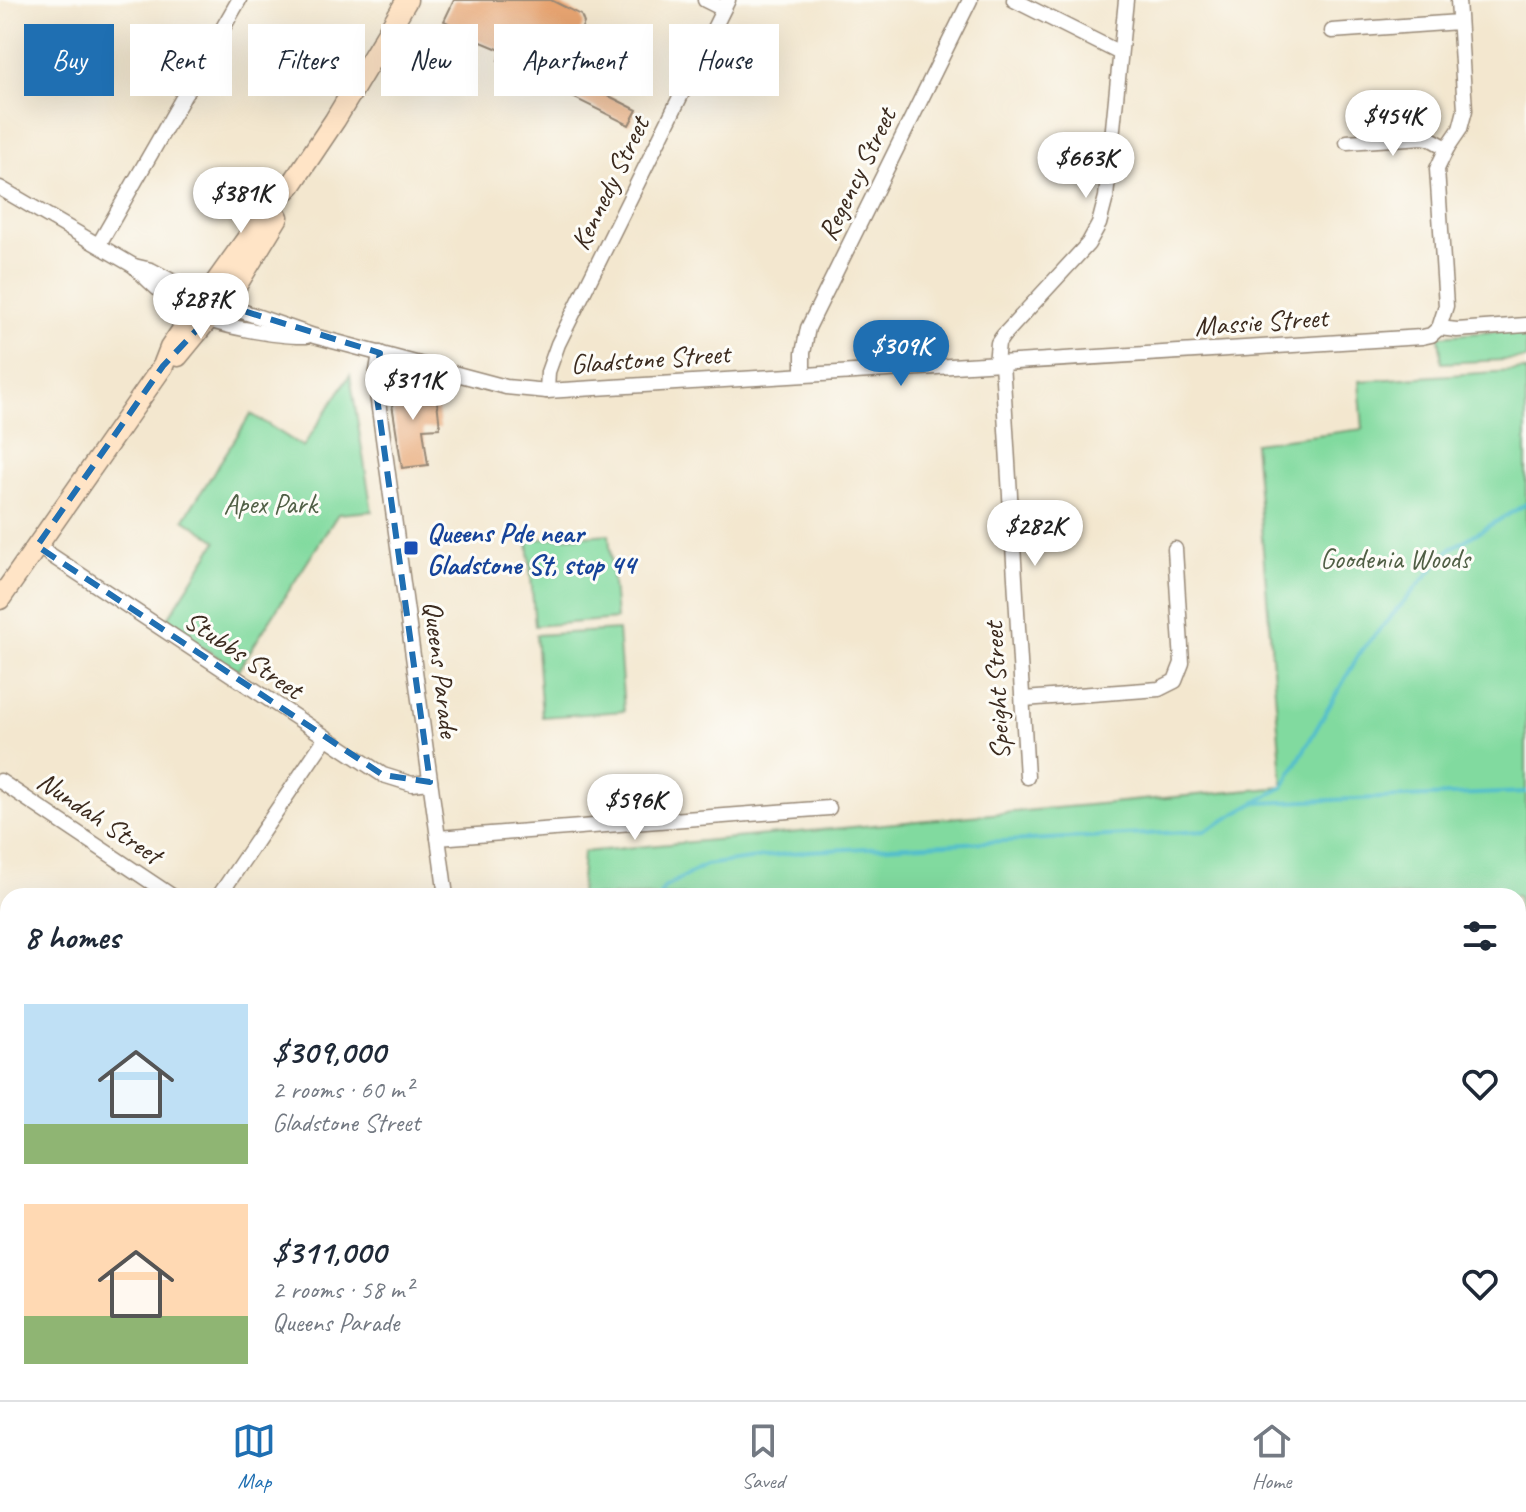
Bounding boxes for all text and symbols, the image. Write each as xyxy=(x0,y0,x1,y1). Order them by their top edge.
chip: Buy xyxy=(24,24,114,96)
chip: Rent xyxy=(130,24,232,96)
chip: Filters xyxy=(248,24,365,96)
chip: New xyxy=(381,24,478,96)
chip: Apartment xyxy=(494,24,653,96)
chip: House xyxy=(669,24,779,96)
pin: $454K xyxy=(1337,90,1449,158)
text: $454K xyxy=(1363,99,1423,132)
street label: Regency Street xyxy=(809,100,905,246)
street label: Kennedy Street xyxy=(562,108,658,256)
pin: $663K xyxy=(1030,132,1142,200)
text: $663K xyxy=(1055,141,1117,174)
pin: $381K xyxy=(185,167,297,235)
text: $381K xyxy=(211,176,271,209)
pin: $287K xyxy=(145,273,257,341)
text: $287K xyxy=(171,282,231,315)
street label: Massie Street xyxy=(1193,299,1331,344)
pin: $309K xyxy=(845,320,957,388)
text: $309K xyxy=(871,329,931,362)
street label: Gladstone Street xyxy=(569,335,734,382)
pin: $311K xyxy=(357,354,469,422)
text: $311K xyxy=(383,363,443,396)
park label: Apex Park xyxy=(223,486,319,521)
pin: $282K xyxy=(979,500,1091,568)
text: $282K xyxy=(1005,509,1065,542)
place label: Queens Pde near Gladstone St, stop 44 xyxy=(427,515,639,582)
marker: Queens Pde near Gladstone St, stop 44 xyxy=(402,539,420,557)
park label: Goodenia Woods xyxy=(1320,541,1472,576)
street label: Queens Parade xyxy=(416,599,467,741)
street label: Stubbs Street xyxy=(178,602,312,708)
street label: Speight Street xyxy=(975,619,1018,761)
street label: Nundah Street xyxy=(31,763,172,874)
pin: $596K xyxy=(579,774,691,842)
text: $596K xyxy=(605,783,665,816)
icon: filters xyxy=(1458,914,1502,958)
text: 8 homes xyxy=(24,915,120,958)
text: $309,000 xyxy=(272,1030,385,1073)
icon: home xyxy=(88,1036,184,1132)
icon: heart xyxy=(1458,1062,1502,1106)
text: 2 rooms · 60 m² xyxy=(272,1073,413,1106)
text: Gladstone Street xyxy=(272,1106,420,1139)
text: $311,000 xyxy=(272,1230,386,1273)
icon: home xyxy=(88,1236,184,1332)
icon: heart xyxy=(1458,1262,1502,1306)
text: 2 rooms · 58 m² xyxy=(272,1273,413,1306)
text: Queens Parade xyxy=(272,1306,399,1339)
tab: Map xyxy=(232,1419,276,1495)
tab: Saved xyxy=(741,1419,785,1495)
tab: Home xyxy=(1250,1419,1294,1495)

